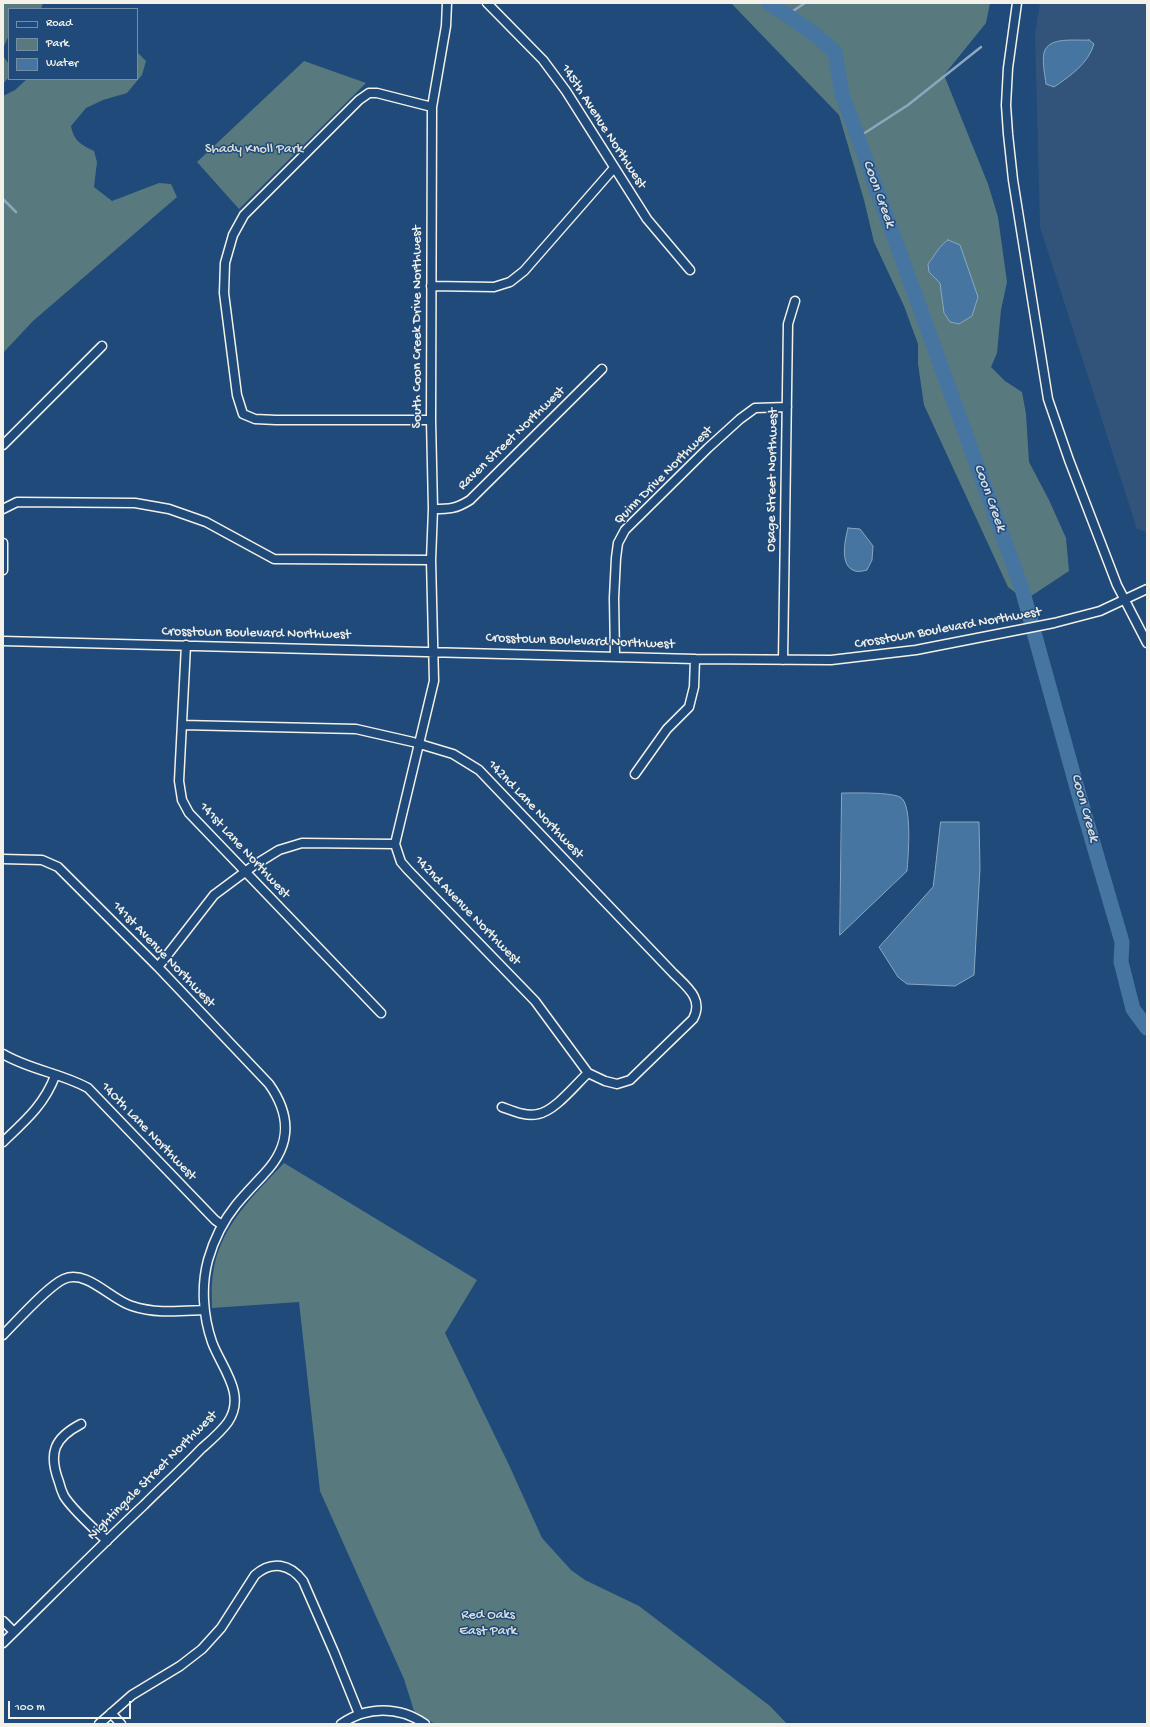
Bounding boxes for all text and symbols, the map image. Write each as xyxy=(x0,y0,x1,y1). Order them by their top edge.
legend xyxy=(8,8,138,80)
text: Road xyxy=(46,17,72,31)
text: Park xyxy=(46,37,69,51)
text: Water xyxy=(46,57,78,71)
street label: 145th Avenue Northwest xyxy=(556,62,650,192)
park label: Shady Knoll Park xyxy=(205,142,303,158)
water label: Coon Creek xyxy=(858,158,898,230)
street label: South Coon Creek Drive Northwest xyxy=(410,226,426,428)
street label: Raven Street Northwest xyxy=(455,383,569,495)
street label: Osage Street Northwest xyxy=(763,408,783,552)
street label: Quinn Drive Northwest xyxy=(611,423,717,529)
water label: Coon Creek xyxy=(969,462,1009,534)
street label: Crosstown Boulevard Northwest xyxy=(853,604,1043,654)
street label: Crosstown Boulevard Northwest xyxy=(161,624,351,644)
street label: Crosstown Boulevard Northwest xyxy=(485,630,675,654)
street label: 142nd Lane Northwest xyxy=(483,757,587,863)
water label: Coon Creek xyxy=(1066,772,1102,844)
street label: 141st Lane Northwest xyxy=(195,799,293,903)
street label: 142nd Avenue Northwest xyxy=(410,853,524,969)
street label: 141st Avenue Northwest xyxy=(108,898,218,1012)
street label: 140th Lane Northwest xyxy=(97,1079,199,1185)
street label: Nightingale Street Northwest xyxy=(85,1408,221,1544)
park label: Red Oaks East Park xyxy=(459,1608,517,1640)
scale bar xyxy=(10,1693,133,1719)
text: 100 m xyxy=(15,1701,45,1715)

